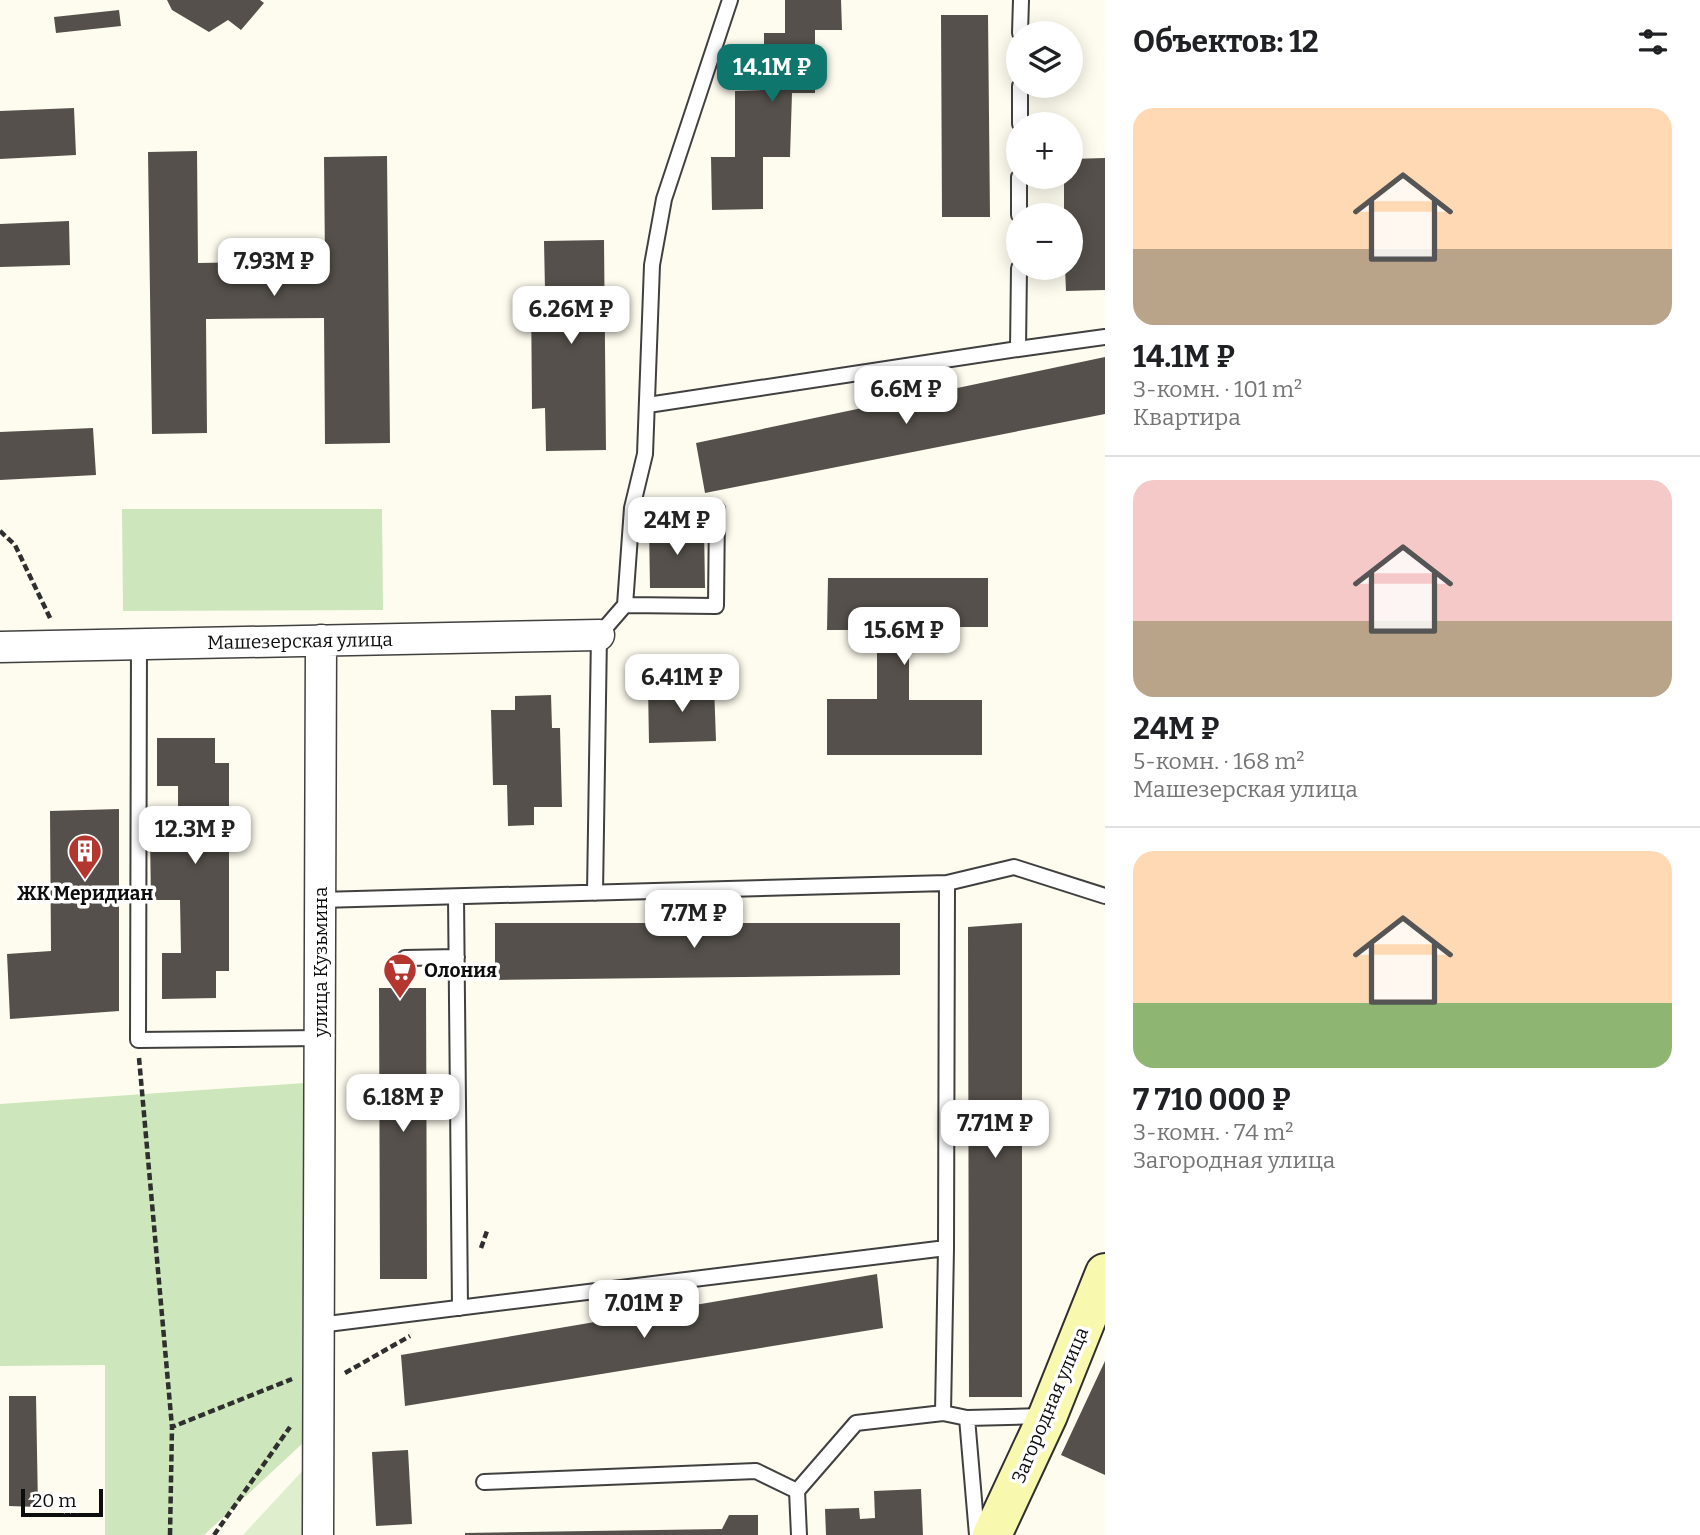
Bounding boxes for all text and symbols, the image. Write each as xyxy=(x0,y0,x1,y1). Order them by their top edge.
map controls xyxy=(1006,21,1083,280)
button: layers xyxy=(1006,21,1083,98)
icon: filters xyxy=(1634,23,1672,61)
text: Объектов: 12 xyxy=(1133,24,1319,60)
pin: 14.1M ₽ xyxy=(707,44,837,104)
text: 14.1M ₽ xyxy=(733,53,811,81)
button: + xyxy=(1006,112,1083,189)
icon: home xyxy=(1340,154,1466,280)
button: − xyxy=(1006,203,1083,280)
pin: 7.93M ₽ xyxy=(209,238,339,298)
text: 7.93M ₽ xyxy=(234,247,314,275)
pin: 6.26M ₽ xyxy=(506,286,636,346)
text: 6.26M ₽ xyxy=(529,295,613,323)
text: 14.1M ₽ xyxy=(1133,339,1235,375)
pin: 6.6M ₽ xyxy=(849,366,963,426)
text: 6.6M ₽ xyxy=(870,375,942,403)
text: 3-комн. · 101 m² xyxy=(1133,375,1302,403)
text: Квартира xyxy=(1133,403,1241,431)
pin: 24M ₽ xyxy=(628,498,726,557)
text: 24M ₽ xyxy=(644,506,710,534)
icon: home xyxy=(1340,526,1466,652)
pin: 15.6M ₽ xyxy=(839,608,969,667)
text: 15.6M ₽ xyxy=(864,616,944,644)
street label: Машезерская улица xyxy=(207,628,394,654)
pin: 6.41M ₽ xyxy=(617,654,747,714)
text: 6.41M ₽ xyxy=(641,663,723,691)
text: 24M ₽ xyxy=(1133,711,1219,747)
text: 5-комн. · 168 m² xyxy=(1133,747,1305,775)
text: Машезерская улица xyxy=(1133,775,1358,803)
pin: 12.3M ₽ xyxy=(130,806,260,866)
text: 12.3M ₽ xyxy=(155,815,235,843)
building icon: ЖК Меридиан xyxy=(66,832,104,881)
place label: ЖК Меридиан xyxy=(17,882,153,905)
street label: улица Кузьмина xyxy=(309,886,332,1038)
pin: 7.7M ₽ xyxy=(637,890,751,950)
icon: home xyxy=(1340,897,1466,1023)
text: 7.7M ₽ xyxy=(661,899,727,927)
supermarket icon: Олония xyxy=(381,951,419,1000)
place label: Олония xyxy=(424,959,497,982)
pin: 6.18M ₽ xyxy=(338,1074,468,1134)
text: 7 710 000 ₽ xyxy=(1133,1082,1291,1118)
text: 6.18M ₽ xyxy=(362,1083,444,1111)
pin: 7.71M ₽ xyxy=(930,1100,1060,1160)
text: 7.71M ₽ xyxy=(957,1109,1033,1137)
text: 3-комн. · 74 m² xyxy=(1133,1118,1293,1146)
text: Загородная улица xyxy=(1133,1146,1335,1174)
pin: 7.01M ₽ xyxy=(579,1280,709,1340)
text: 7.01M ₽ xyxy=(605,1289,683,1317)
street label: Загородная улица xyxy=(1007,1323,1093,1486)
scale bar xyxy=(21,1486,103,1518)
text: 20 m xyxy=(32,1489,76,1512)

